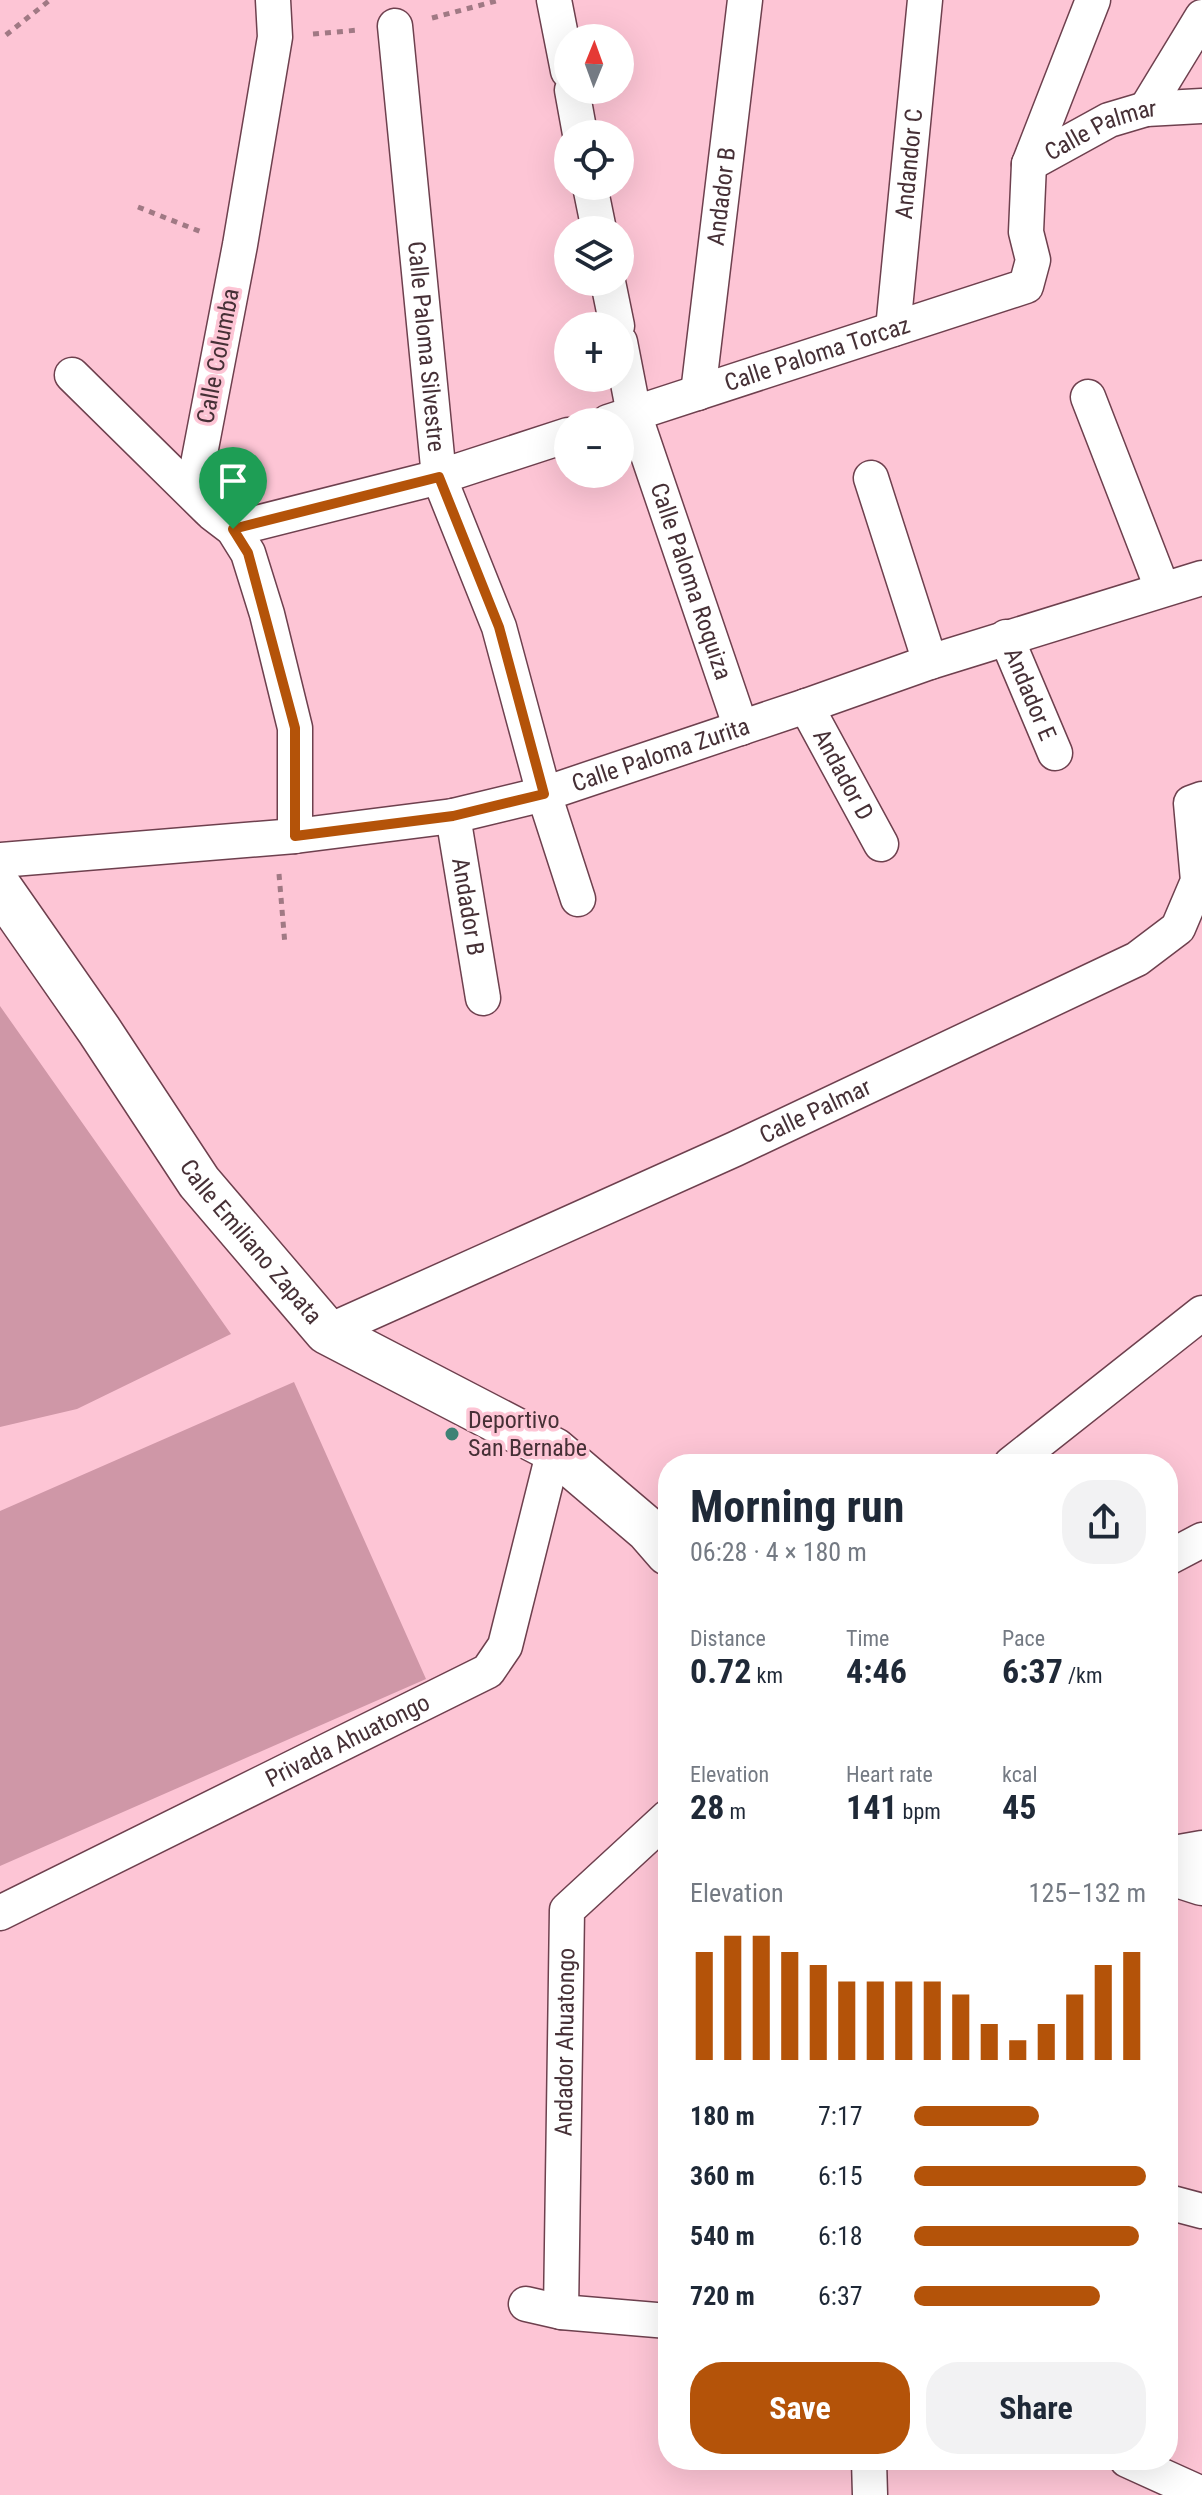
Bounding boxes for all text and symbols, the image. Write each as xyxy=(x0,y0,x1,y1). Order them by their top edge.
north arrow xyxy=(554,24,634,104)
map controls xyxy=(554,24,634,488)
street label: Calle Palmar xyxy=(1040,94,1157,167)
street label: Andandor C xyxy=(890,107,928,220)
button: locate xyxy=(554,120,634,200)
street label: Andador B xyxy=(702,146,741,247)
button: layers xyxy=(554,216,634,296)
street label: Calle Paloma Silvestre xyxy=(402,240,450,453)
street label: Calle Columba xyxy=(191,286,245,426)
street label: Calle Paloma Torcaz xyxy=(721,311,913,397)
button: + xyxy=(554,312,634,392)
button: − xyxy=(554,408,634,488)
pin xyxy=(199,447,267,529)
icon: arrive xyxy=(211,459,255,503)
street label: Calle Paloma Roquiza xyxy=(644,479,737,683)
street label: Andador E xyxy=(998,644,1062,745)
street label: Calle Paloma Zurita xyxy=(568,712,753,798)
street label: Andador D xyxy=(807,724,879,825)
street label: Andador B xyxy=(446,856,490,958)
street label: Calle Palmar xyxy=(755,1073,876,1149)
street label: Calle Emiliano Zapata xyxy=(174,1154,328,1330)
place label: Deportivo San Bernabe xyxy=(468,1406,587,1462)
marker: Deportivo San Bernabe xyxy=(443,1425,461,1443)
button: share xyxy=(1062,1480,1146,1564)
text: Morning run xyxy=(690,1481,904,1533)
text: 06:28 · 4 × 180 m xyxy=(690,1537,867,1567)
text: Distance xyxy=(690,1626,766,1651)
text: Time xyxy=(846,1626,889,1651)
text: Pace xyxy=(1002,1626,1045,1651)
text: 0.72 xyxy=(690,1651,751,1691)
text: 4:46 xyxy=(846,1651,907,1691)
text: 6:37 xyxy=(1002,1651,1063,1691)
text: km xyxy=(751,1663,783,1688)
text: /km xyxy=(1063,1663,1103,1688)
street label: Privada Ahuatongo xyxy=(261,1688,434,1793)
text: Elevation xyxy=(690,1762,769,1787)
text: Heart rate xyxy=(846,1762,933,1787)
text: kcal xyxy=(1002,1762,1037,1787)
text: 28 xyxy=(690,1787,724,1827)
text: 141 xyxy=(846,1787,898,1827)
text: 45 xyxy=(1002,1787,1036,1827)
text: m xyxy=(724,1799,746,1824)
text: bpm xyxy=(898,1799,941,1824)
text: Elevation xyxy=(690,1878,784,1908)
text: 125–132 m xyxy=(1029,1878,1146,1908)
street label: Andador Ahuatongo xyxy=(550,1948,580,2137)
text: 180 m xyxy=(690,2101,755,2131)
text: 7:17 xyxy=(818,2101,863,2131)
text: 360 m xyxy=(690,2161,755,2191)
text: 6:15 xyxy=(818,2161,863,2191)
text: 540 m xyxy=(690,2221,755,2251)
text: 6:18 xyxy=(818,2221,863,2251)
text: 720 m xyxy=(690,2281,755,2311)
text: 6:37 xyxy=(818,2281,863,2311)
button: Save xyxy=(690,2362,910,2454)
button: Share xyxy=(926,2362,1146,2454)

